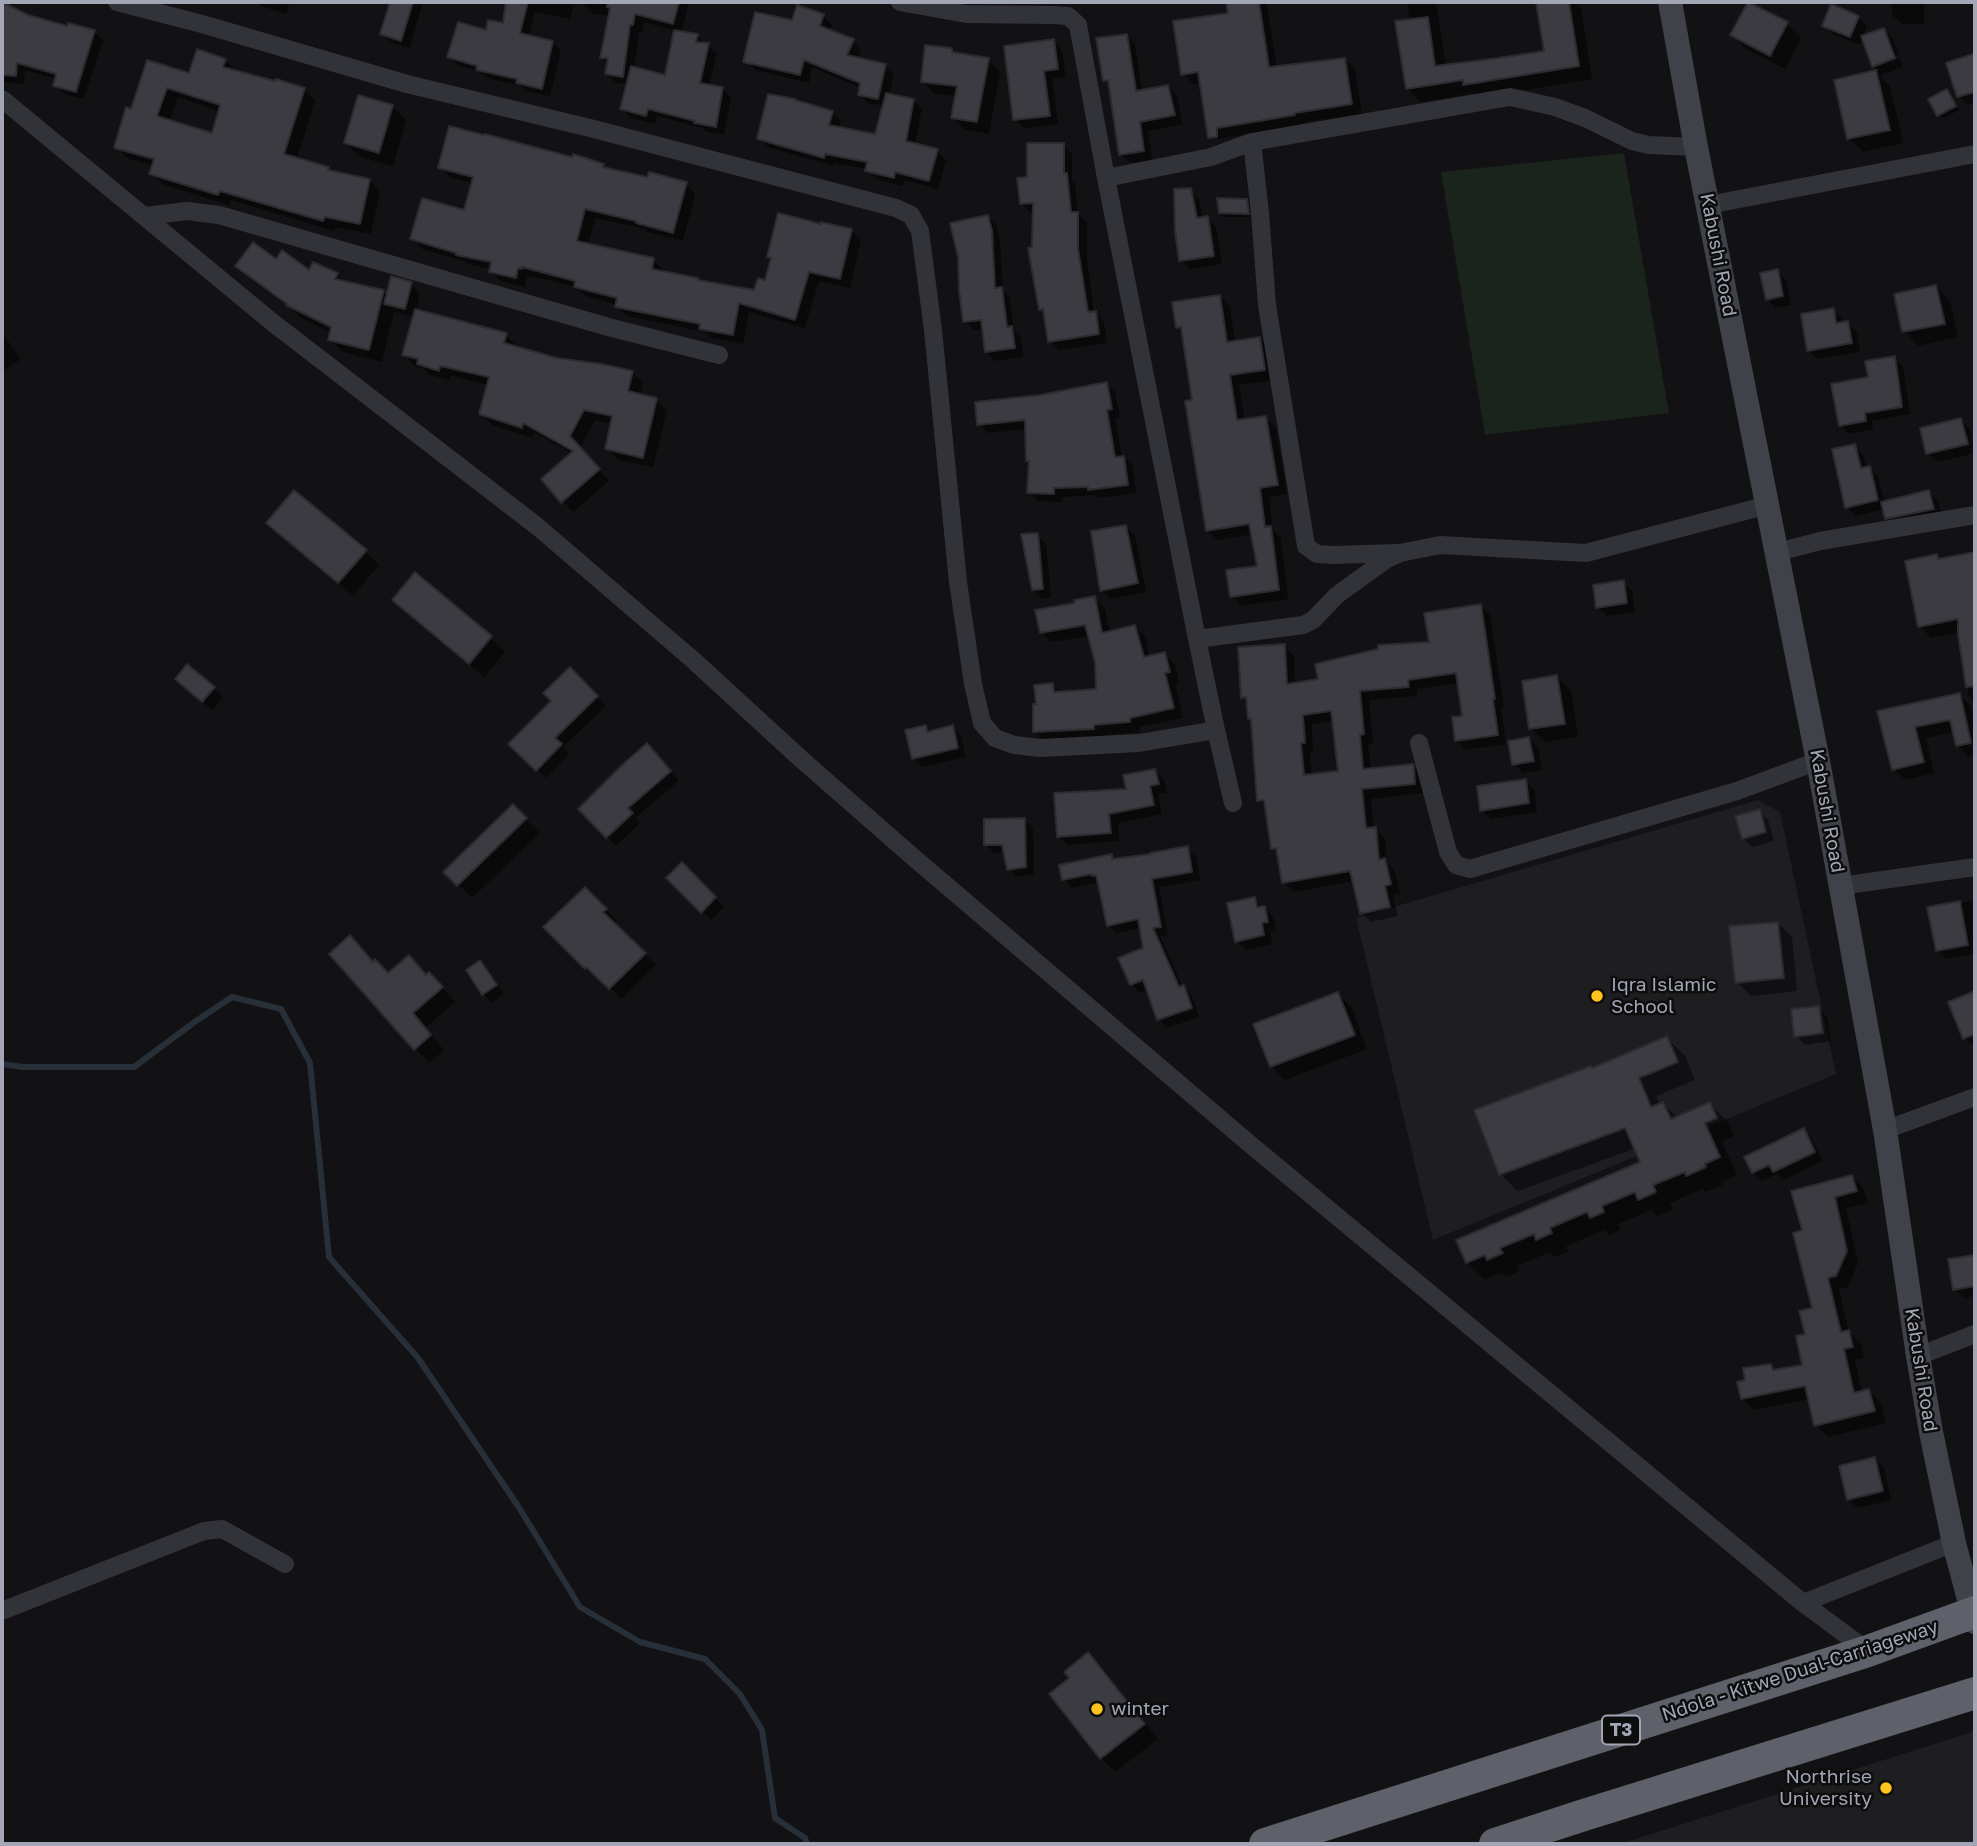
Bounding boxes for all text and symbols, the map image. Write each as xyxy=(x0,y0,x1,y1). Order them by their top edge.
street label: Kabushi Road xyxy=(1695,191,1741,319)
street label: Kabushi Road xyxy=(1805,747,1849,875)
place label: Iqra Islamic School xyxy=(1611,974,1716,1018)
marker: Iqra Islamic School xyxy=(1589,988,1605,1004)
street label: Kabushi Road xyxy=(1900,1306,1942,1434)
street label: Ndola - Kitwe Dual-Carriageway xyxy=(1659,1616,1941,1726)
place label: winter xyxy=(1111,1698,1169,1720)
marker: winter xyxy=(1089,1701,1105,1717)
road number: T3 xyxy=(1602,1716,1640,1744)
place label: Northrise University xyxy=(1779,1766,1872,1810)
marker: Northrise University xyxy=(1878,1780,1894,1796)

